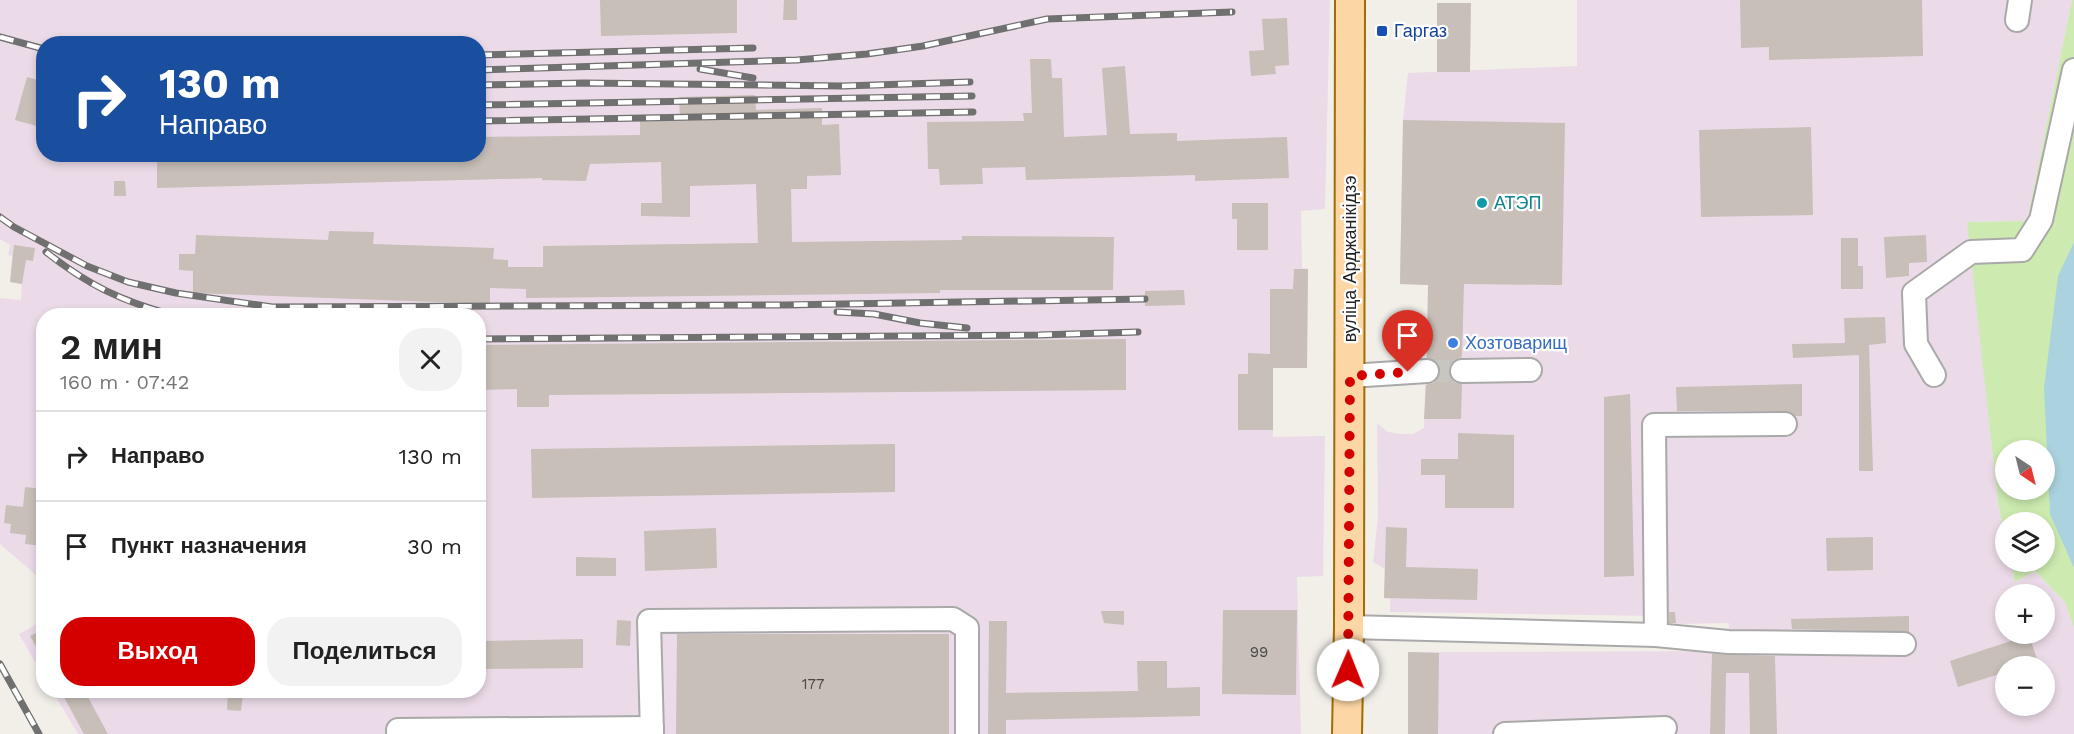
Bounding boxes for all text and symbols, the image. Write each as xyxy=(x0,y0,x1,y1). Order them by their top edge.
place label: Гаргаз xyxy=(1394,20,1447,41)
marker: Гаргаз xyxy=(1375,24,1389,38)
text: 130 m xyxy=(159,59,281,108)
icon: right xyxy=(60,60,138,138)
text: Направо xyxy=(159,109,267,141)
street label: вуліца Арджанікідзэ xyxy=(1339,176,1360,342)
place label: АТЭП xyxy=(1494,192,1541,213)
marker: АТЭП xyxy=(1475,196,1489,210)
pin xyxy=(1382,310,1433,372)
icon: arrive xyxy=(1391,319,1424,352)
text: 2 мин xyxy=(60,326,163,368)
button: close xyxy=(399,328,462,391)
place label: Хозтоварищ xyxy=(1465,332,1567,353)
marker: Хозтоварищ xyxy=(1446,336,1460,350)
text: 160 m · 07:42 xyxy=(60,370,190,394)
icon: right xyxy=(60,440,93,473)
north arrow xyxy=(1995,440,2055,500)
map controls xyxy=(1995,440,2055,716)
text: Направо xyxy=(111,443,205,468)
text: 130 m xyxy=(398,444,462,469)
button: layers xyxy=(1995,512,2055,572)
icon: arrive xyxy=(60,530,93,563)
text: Пункт назначения xyxy=(111,533,307,558)
text: 30 m xyxy=(407,534,462,559)
button: + xyxy=(1995,584,2055,644)
button: Выход xyxy=(60,617,255,686)
button: Поделиться xyxy=(267,617,462,686)
position arrow xyxy=(1316,638,1380,702)
house number: 99 xyxy=(1250,643,1268,661)
button: − xyxy=(1995,656,2055,716)
house number: 177 xyxy=(802,675,824,693)

